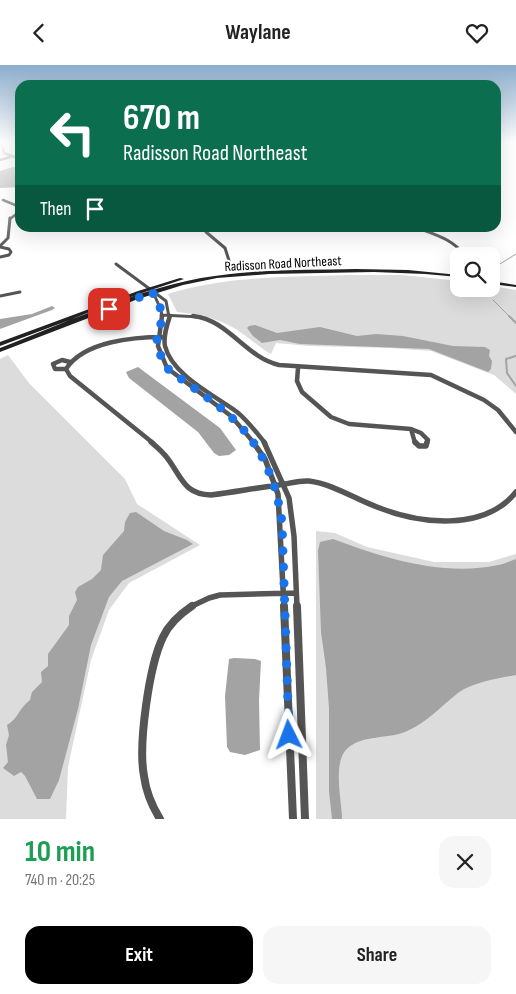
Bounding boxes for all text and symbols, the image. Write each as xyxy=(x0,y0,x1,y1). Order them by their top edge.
icon: back xyxy=(25,19,53,47)
text: Waylane xyxy=(225,19,291,46)
icon: heart xyxy=(463,19,491,47)
text: 670 m xyxy=(123,97,200,140)
icon: left xyxy=(40,100,105,165)
text: Radisson Road Northeast xyxy=(123,140,307,167)
icon: arrive xyxy=(81,195,109,223)
text: Then xyxy=(40,198,71,221)
map controls xyxy=(450,247,500,297)
button: search xyxy=(450,247,500,297)
street label: Radisson Road Northeast xyxy=(224,252,342,275)
pin xyxy=(88,288,130,330)
icon: arrive xyxy=(95,295,123,323)
position arrow xyxy=(262,708,314,760)
text: 10 min xyxy=(25,834,95,870)
button: close xyxy=(439,836,491,888)
text: 740 m · 20:25 xyxy=(25,871,95,890)
button: Exit xyxy=(25,926,253,984)
button: Share xyxy=(263,926,491,984)

